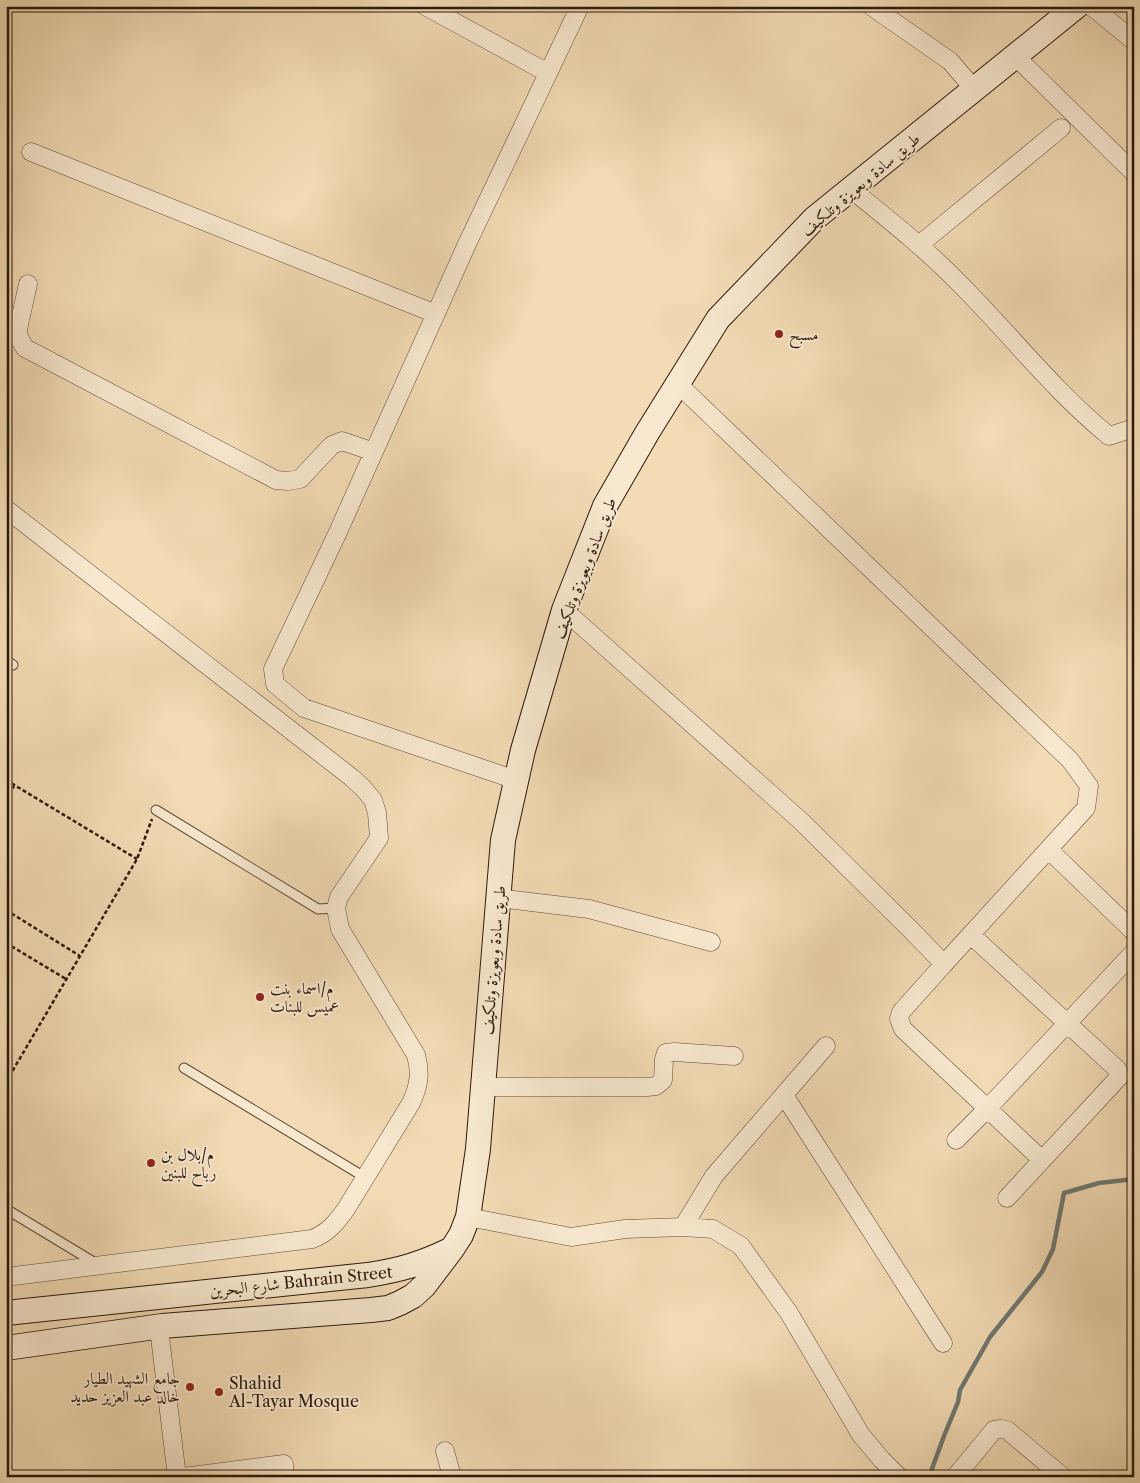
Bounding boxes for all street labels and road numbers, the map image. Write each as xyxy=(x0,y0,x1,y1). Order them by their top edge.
street label: طريق سادة وبعويزة وتلكيف xyxy=(796,128,924,241)
street label: طريق سادة وبعويزة وتلكيف xyxy=(548,494,621,642)
street label: طريق سادة وبعويزة وتلكيف xyxy=(477,884,510,1036)
street label: شارع البحرين Bahrain Street xyxy=(209,1261,394,1305)

